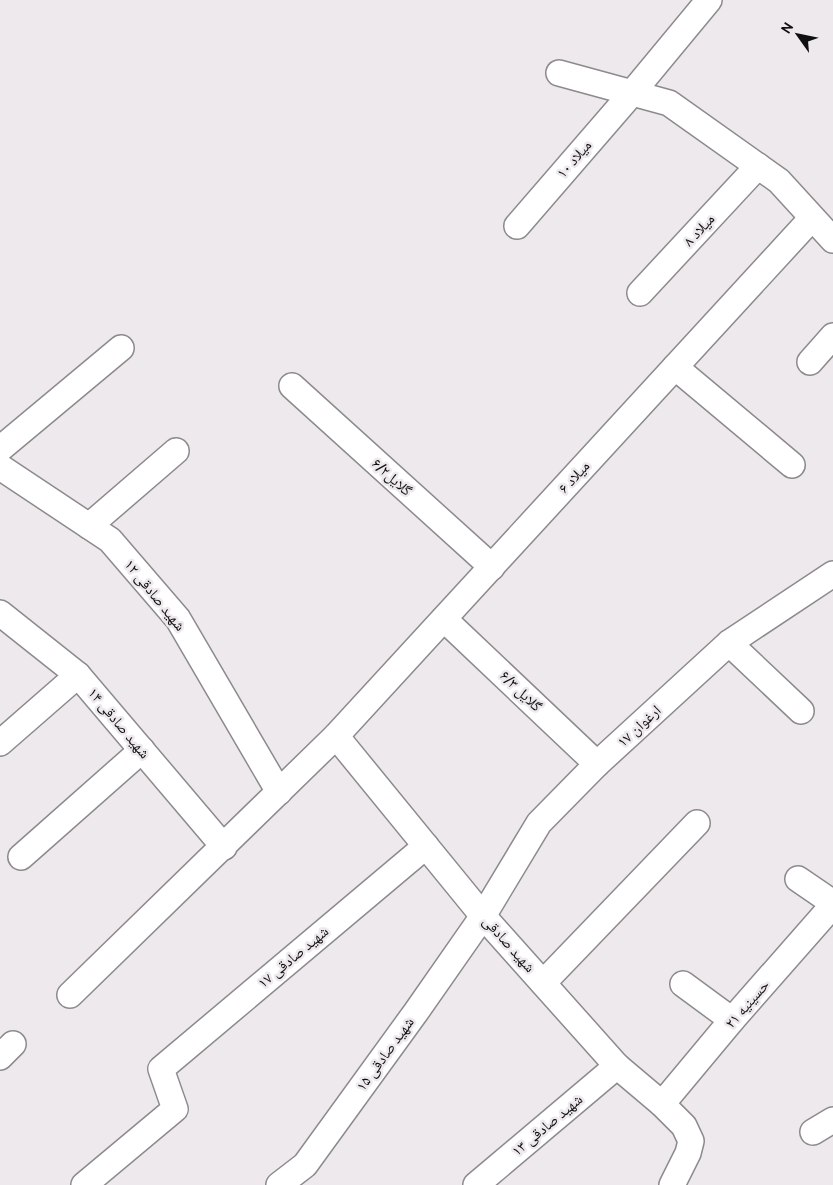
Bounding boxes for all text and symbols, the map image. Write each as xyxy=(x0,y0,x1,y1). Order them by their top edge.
north arrow xyxy=(773,10,823,60)
text: N xyxy=(777,19,797,37)
street label: میلاد ۱۰ xyxy=(553,136,595,182)
street label: میلاد ۸ xyxy=(680,210,719,250)
street label: گلایل۶/۲ xyxy=(368,454,416,501)
street label: میلاد ۶ xyxy=(555,457,594,497)
street label: شهید صادقی ۱۲ xyxy=(120,556,189,635)
street label: گلایل ۶/۳ xyxy=(496,667,546,716)
street label: شهید صادقی ۱۴ xyxy=(83,684,154,763)
street label: ارغوان ۱۷ xyxy=(613,701,665,751)
street label: شهید صادقی xyxy=(478,912,539,977)
street label: شهید صادقی ۱۷ xyxy=(254,922,333,993)
street label: حسینیه ۲۱ xyxy=(721,976,773,1032)
street label: شهید صادقی ۱۵ xyxy=(352,1014,419,1095)
street label: شهید صادقی ۱۳ xyxy=(508,1090,587,1161)

